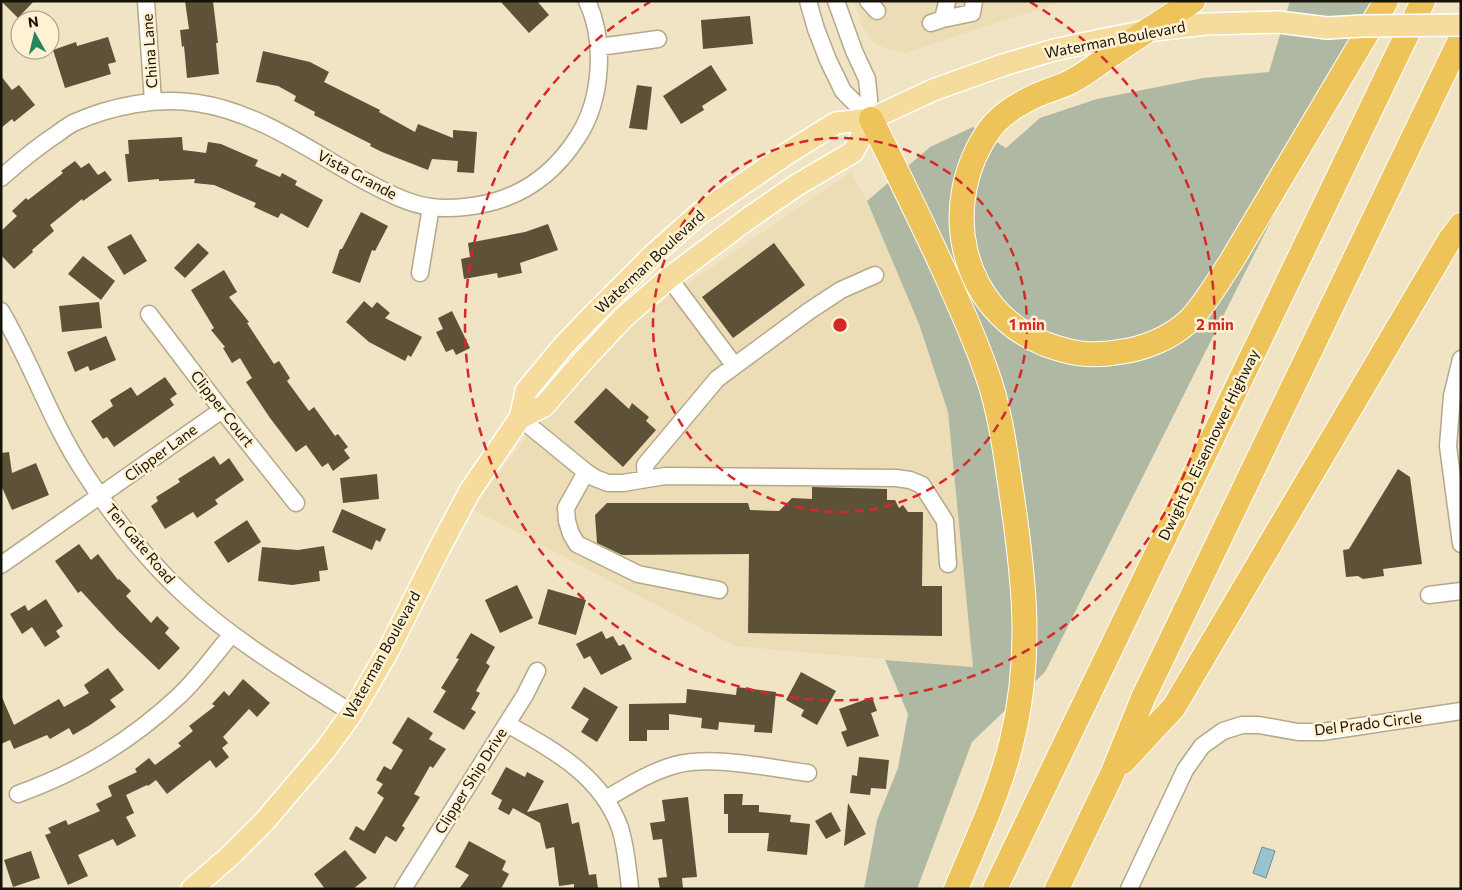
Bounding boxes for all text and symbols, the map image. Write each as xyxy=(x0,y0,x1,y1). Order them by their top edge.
north arrow xyxy=(10,10,60,60)
text: N xyxy=(27,12,40,31)
street label: China Lane xyxy=(137,13,161,89)
street label: Waterman Boulevard xyxy=(1043,17,1187,62)
street label: Vista Grande xyxy=(315,146,400,203)
street label: Waterman Boulevard xyxy=(591,206,708,317)
text: 1 min xyxy=(1009,315,1045,333)
text: 2 min xyxy=(1196,315,1234,333)
centre of rings xyxy=(831,316,849,334)
street label: Dwight D. Eisenhower Highway xyxy=(1154,346,1262,543)
street label: Clipper Court xyxy=(187,367,258,450)
street label: Clipper Lane xyxy=(121,420,200,485)
street label: Ten Gate Road xyxy=(102,500,179,587)
street label: Waterman Boulevard xyxy=(339,588,424,721)
street label: Del Prado Circle xyxy=(1313,707,1423,739)
street label: Clipper Ship Drive xyxy=(430,724,510,837)

